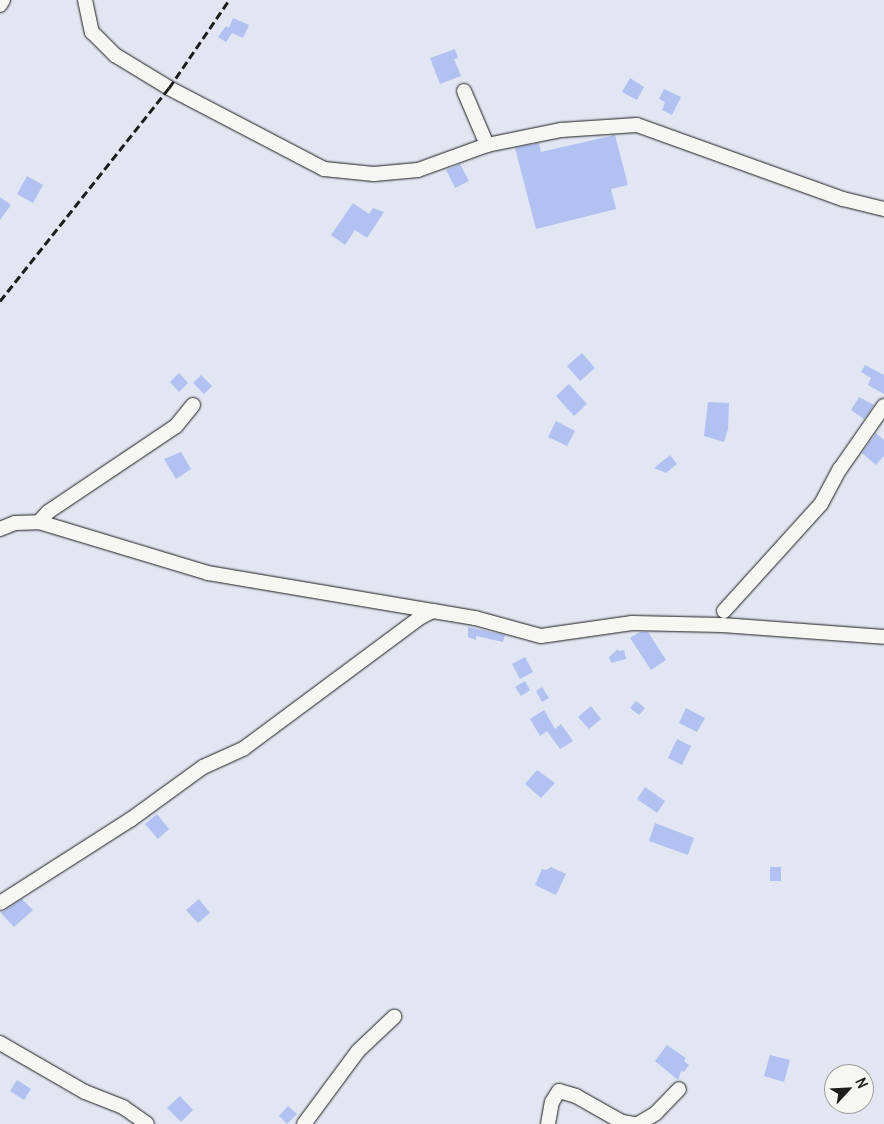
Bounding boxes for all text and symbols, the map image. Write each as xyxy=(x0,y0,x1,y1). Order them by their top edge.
north arrow xyxy=(824,1064,874,1114)
text: N xyxy=(851,1075,872,1091)

